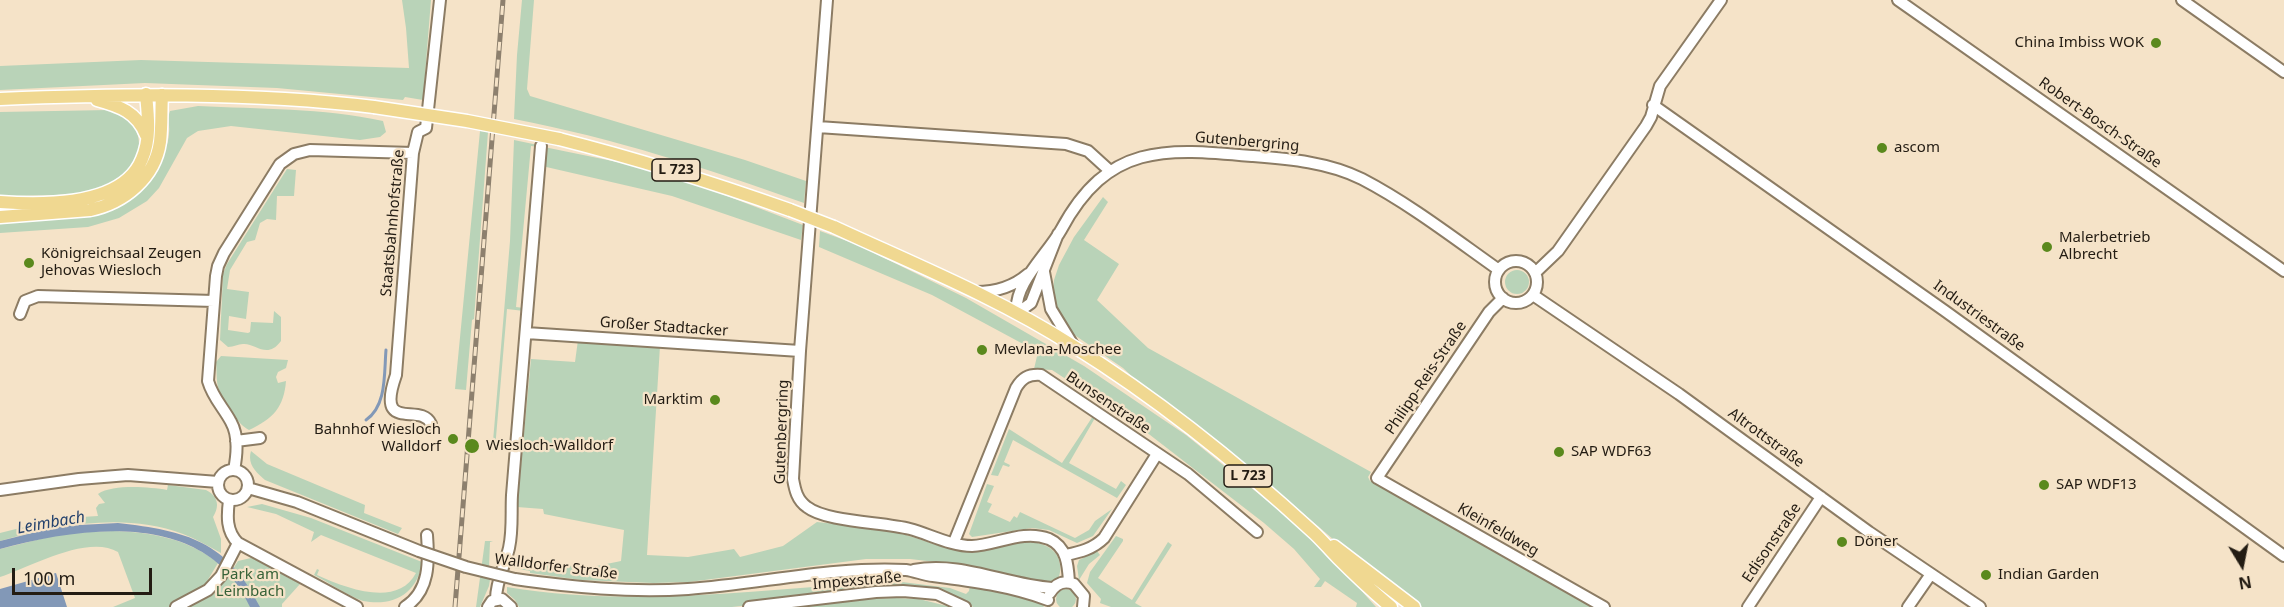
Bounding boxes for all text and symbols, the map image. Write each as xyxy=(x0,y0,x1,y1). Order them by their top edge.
place label: China Imbiss WOK xyxy=(2015,34,2144,52)
marker: China Imbiss WOK xyxy=(2149,36,2163,50)
street label: Robert-Bosch-Straße xyxy=(2035,74,2165,172)
street label: Gutenbergring xyxy=(1194,128,1300,156)
place label: ascom xyxy=(1894,139,1940,157)
marker: ascom xyxy=(1875,141,1889,155)
street label: Staatsbahnhofstraße xyxy=(378,149,408,297)
road number: L 723 xyxy=(652,159,700,181)
place label: Malerbetrieb Albrecht xyxy=(2059,229,2150,264)
marker: Malerbetrieb Albrecht xyxy=(2040,240,2054,254)
place label: Königreichsaal Zeugen Jehovas Wiesloch xyxy=(41,245,201,280)
marker: Königreichsaal Zeugen Jehovas Wiesloch xyxy=(22,256,36,270)
street label: Industriestraße xyxy=(1930,277,2028,355)
street label: Großer Stadtacker xyxy=(599,314,729,340)
street label: Philipp-Reis-Straße xyxy=(1381,318,1471,438)
place label: Mevlana-Moschee xyxy=(994,341,1121,359)
marker: Mevlana-Moschee xyxy=(975,343,989,357)
street label: Bunsenstraße xyxy=(1062,368,1154,438)
street label: Gutenbergring xyxy=(771,379,793,485)
place label: Marktim xyxy=(643,391,703,409)
marker: Marktim xyxy=(708,393,722,407)
street label: Altrottstraße xyxy=(1725,404,1807,472)
place label: Bahnhof Wiesloch Walldorf xyxy=(314,421,441,456)
marker: Bahnhof Wiesloch Walldorf xyxy=(446,432,460,446)
marker: Wiesloch-Walldorf xyxy=(463,437,481,455)
place label: Wiesloch-Walldorf xyxy=(486,437,613,455)
place label: SAP WDF63 xyxy=(1571,443,1652,461)
marker: SAP WDF63 xyxy=(1552,445,1566,459)
road number: L 723 xyxy=(1224,465,1272,487)
place label: SAP WDF13 xyxy=(2056,476,2137,494)
marker: SAP WDF13 xyxy=(2037,478,2051,492)
street label: Kleinfeldweg xyxy=(1454,499,1542,561)
street label: Edisonstraße xyxy=(1739,500,1805,586)
water label: Leimbach xyxy=(16,508,86,538)
place label: Döner xyxy=(1854,533,1898,551)
marker: Döner xyxy=(1835,535,1849,549)
north arrow xyxy=(2212,535,2272,595)
street label: Walldorfer Straße xyxy=(493,551,619,583)
scale bar xyxy=(15,556,154,594)
text: 100 m xyxy=(23,566,75,590)
park label: Park am Leimbach xyxy=(216,566,284,601)
place label: Indian Garden xyxy=(1998,566,2099,584)
street label: Impexstraße xyxy=(812,568,902,594)
marker: Indian Garden xyxy=(1979,568,1993,582)
text: N xyxy=(2237,571,2253,595)

